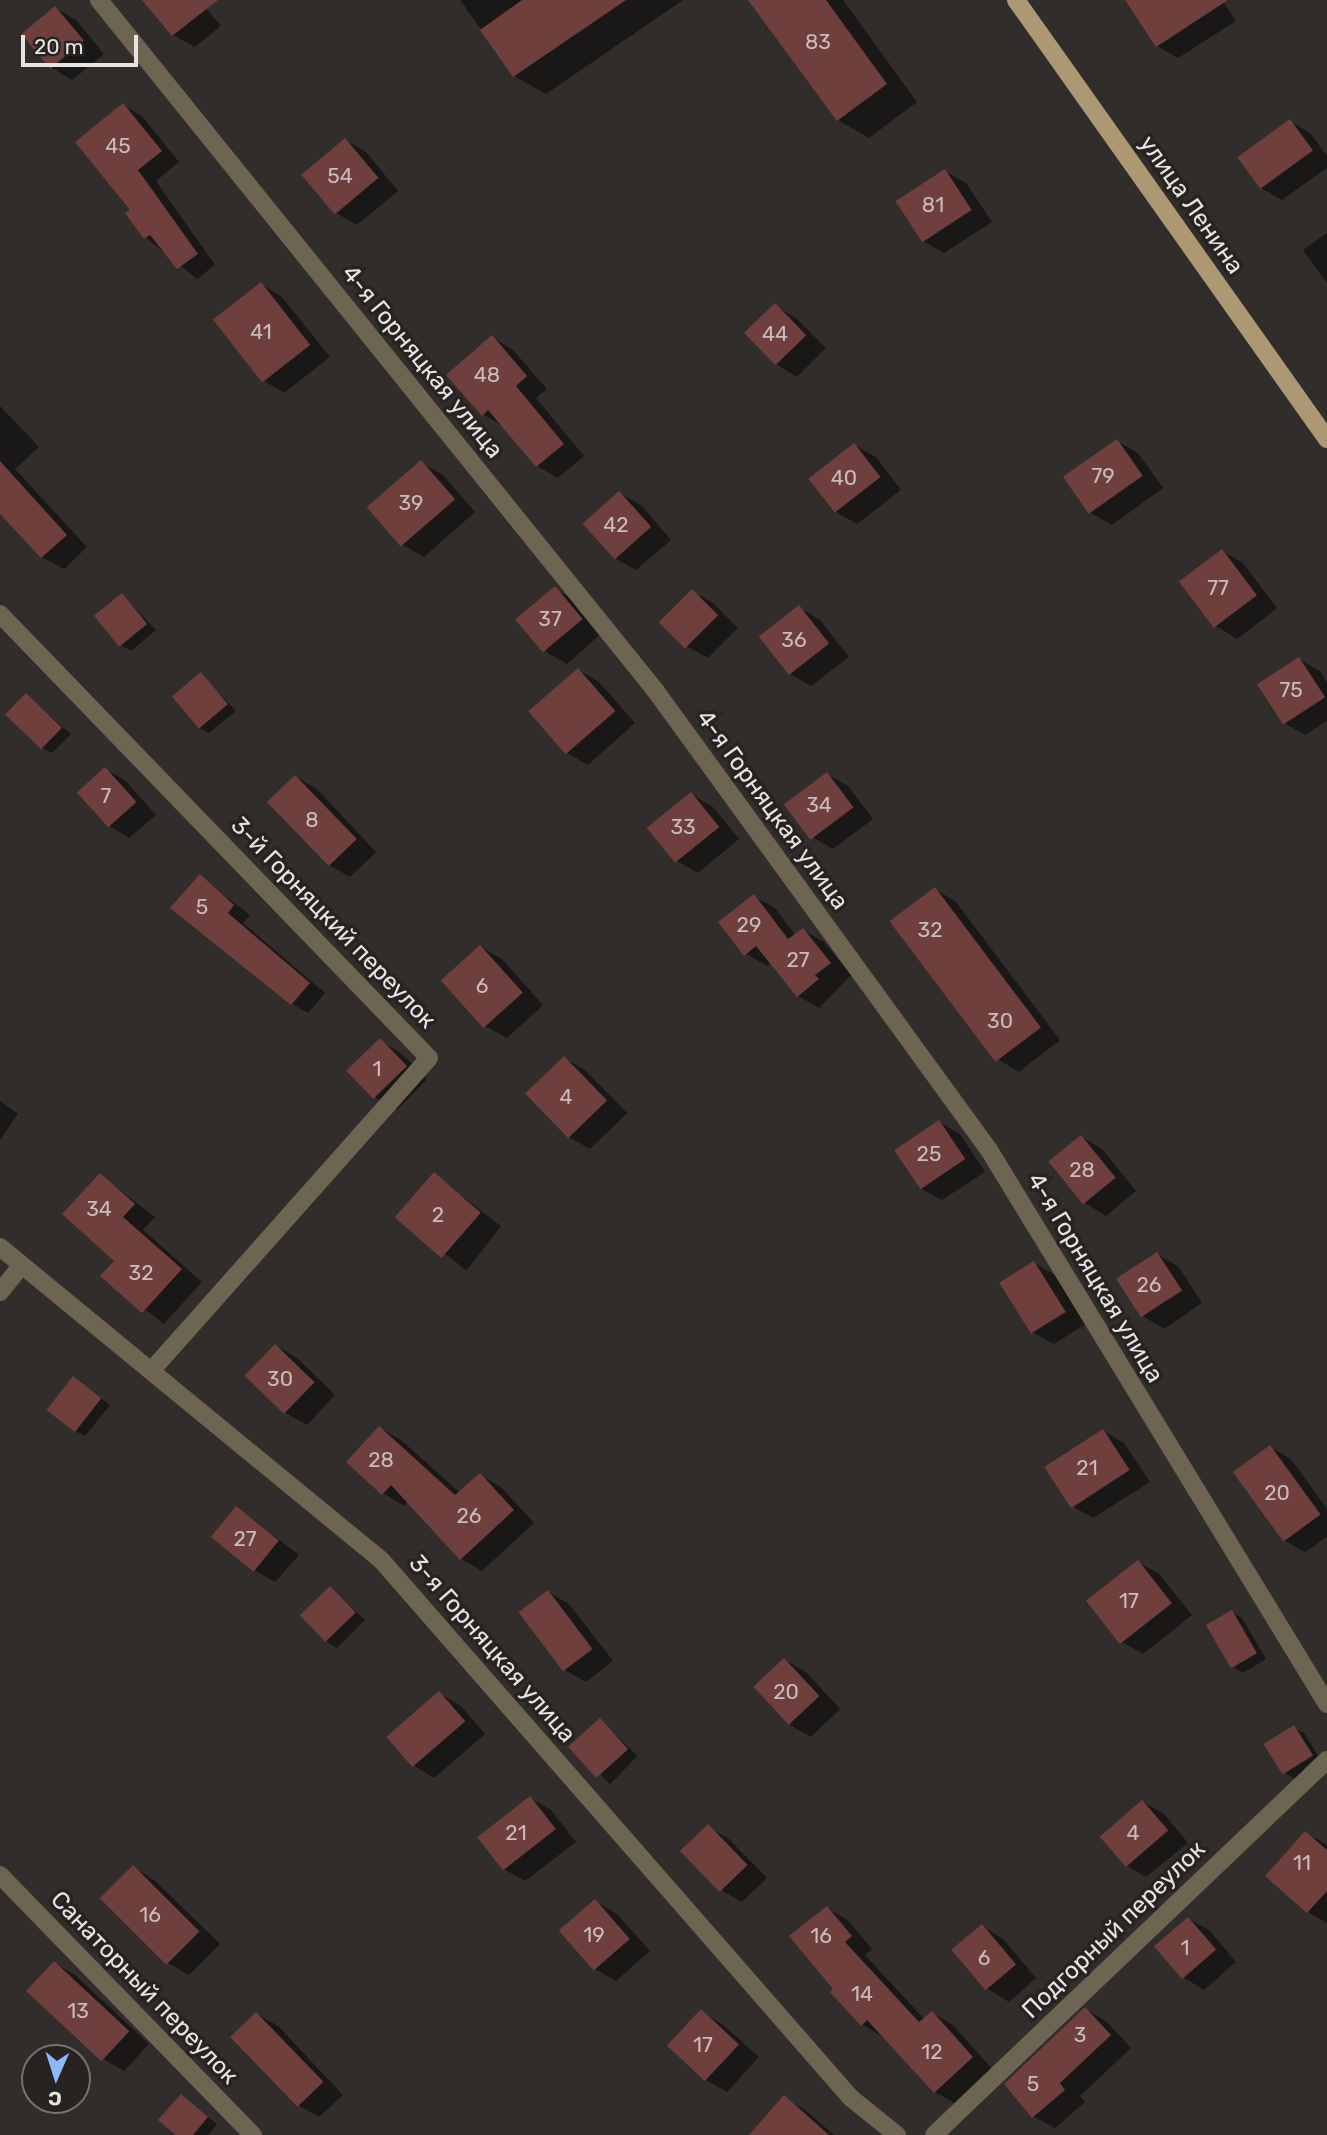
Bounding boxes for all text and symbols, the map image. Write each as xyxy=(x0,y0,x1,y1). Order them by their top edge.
scale bar xyxy=(24,21,142,65)
house number: 83 xyxy=(805,29,831,55)
text: 20 m xyxy=(34,34,83,59)
street label: улица Ленина xyxy=(1133,130,1249,280)
house number: 45 xyxy=(105,133,131,159)
house number: 54 xyxy=(327,163,353,189)
house number: 81 xyxy=(922,192,944,218)
street label: 4-я Горняцкая улица xyxy=(335,260,509,464)
house number: 41 xyxy=(250,319,272,345)
house number: 44 xyxy=(762,321,788,347)
house number: 48 xyxy=(474,362,500,388)
house number: 79 xyxy=(1091,463,1115,489)
house number: 40 xyxy=(831,465,857,491)
house number: 39 xyxy=(398,490,424,516)
house number: 42 xyxy=(603,512,629,538)
house number: 77 xyxy=(1207,575,1229,601)
house number: 37 xyxy=(538,606,562,632)
house number: 36 xyxy=(781,627,807,653)
house number: 75 xyxy=(1279,677,1303,703)
street label: 4-я Горняцкая улица xyxy=(690,705,854,915)
house number: 7 xyxy=(101,783,111,809)
house number: 34 xyxy=(806,792,832,818)
house number: 8 xyxy=(305,807,319,833)
street label: 3-й Горняцкий переулок xyxy=(224,811,442,1035)
house number: 33 xyxy=(670,814,696,840)
house number: 5 xyxy=(196,894,208,920)
house number: 29 xyxy=(737,912,761,938)
house number: 32 xyxy=(918,917,942,943)
house number: 27 xyxy=(786,947,810,973)
house number: 6 xyxy=(476,973,488,999)
house number: 30 xyxy=(987,1008,1013,1034)
house number: 1 xyxy=(373,1056,381,1082)
house number: 4 xyxy=(559,1084,573,1110)
house number: 25 xyxy=(917,1141,941,1167)
house number: 28 xyxy=(1069,1157,1095,1183)
street label: 4-я Горняцкая улица xyxy=(1021,1168,1169,1388)
house number: 34 xyxy=(86,1196,112,1222)
house number: 2 xyxy=(432,1202,444,1228)
house number: 32 xyxy=(129,1260,153,1286)
house number: 26 xyxy=(1137,1272,1161,1298)
house number: 30 xyxy=(267,1366,293,1392)
house number: 28 xyxy=(368,1447,394,1473)
house number: 21 xyxy=(1076,1455,1098,1481)
house number: 20 xyxy=(1264,1480,1290,1506)
house number: 26 xyxy=(457,1503,481,1529)
house number: 27 xyxy=(233,1526,257,1552)
street label: 3-я Горняцкая улица xyxy=(403,1549,581,1749)
house number: 17 xyxy=(1119,1588,1139,1614)
house number: 20 xyxy=(773,1679,799,1705)
house number: 21 xyxy=(505,1820,527,1846)
house number: 4 xyxy=(1126,1820,1140,1846)
street label: Подгорный переулок xyxy=(1016,1835,1212,2025)
house number: 11 xyxy=(1293,1850,1311,1876)
street label: Санаторный переулок xyxy=(44,1885,244,2091)
house number: 16 xyxy=(139,1902,161,1928)
house number: 19 xyxy=(583,1922,605,1948)
house number: 16 xyxy=(810,1923,832,1949)
house number: 1 xyxy=(1181,1935,1189,1961)
house number: 6 xyxy=(978,1945,990,1971)
house number: 14 xyxy=(851,1981,873,2007)
house number: 13 xyxy=(67,1998,89,2024)
house number: 3 xyxy=(1074,2022,1086,2048)
house number: 17 xyxy=(693,2032,713,2058)
house number: 12 xyxy=(921,2039,943,2065)
north arrow xyxy=(21,2044,91,2114)
house number: 5 xyxy=(1027,2071,1039,2097)
text: С xyxy=(48,2087,62,2110)

